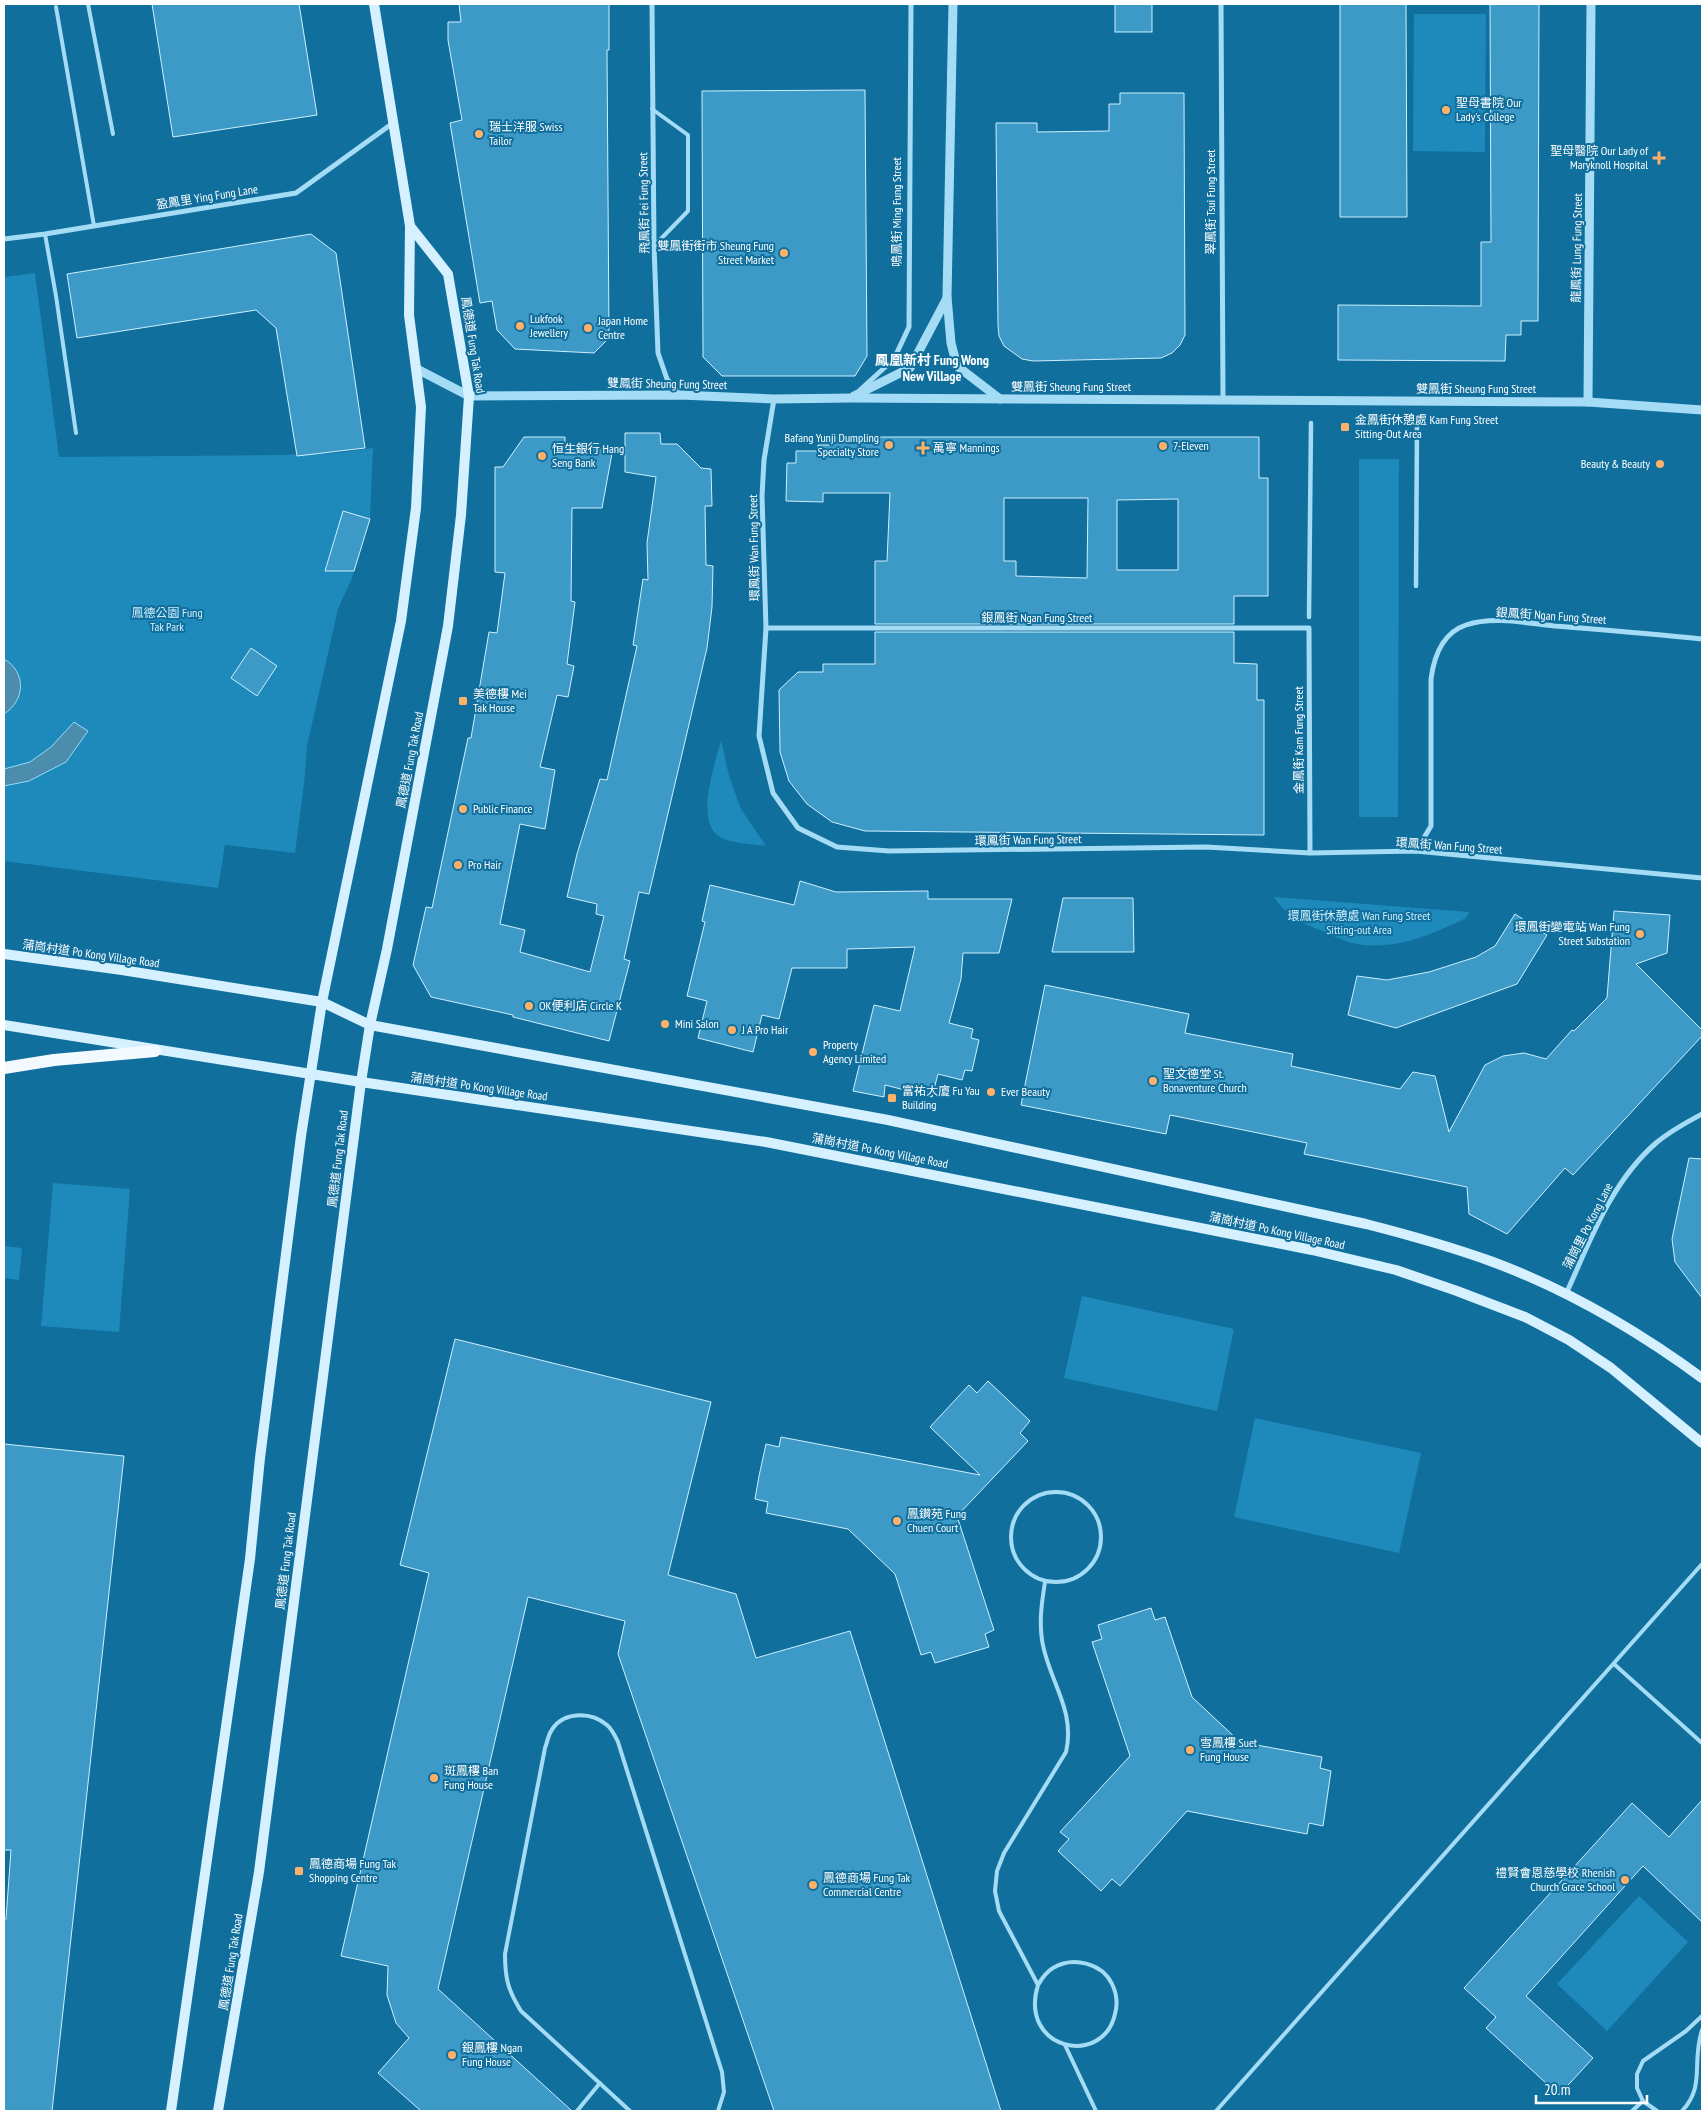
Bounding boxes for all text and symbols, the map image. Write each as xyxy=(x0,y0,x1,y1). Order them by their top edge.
place label: 聖母書院 Our Lady's College xyxy=(1456,95,1522,124)
marker: 聖母書院 Our Lady's College xyxy=(1440,104,1452,116)
place label: 瑞士洋服 Swiss Tailor xyxy=(489,119,562,148)
marker: 瑞士洋服 Swiss Tailor xyxy=(473,128,485,140)
place label: 聖母醫院 Our Lady of Maryknoll Hospital xyxy=(1550,143,1649,172)
street label: 翠鳳街 Tsui Fung Street xyxy=(1203,149,1218,255)
street label: 飛鳳街 Fei Fung Street xyxy=(635,151,652,254)
marker: 聖母醫院 Our Lady of Maryknoll Hospital xyxy=(1652,151,1666,165)
street label: 鳴鳳街 Ming Fung Street xyxy=(889,156,904,267)
street label: 盈鳳里 Ying Fung Lane xyxy=(155,181,259,212)
street label: 龍鳳街 Lung Fung Street xyxy=(1568,192,1585,303)
place label: 雙鳳街街市 Sheung Fung Street Market xyxy=(657,238,775,267)
marker: 雙鳳街街市 Sheung Fung Street Market xyxy=(778,247,790,259)
street label: 鳳德道 Fung Tak Road xyxy=(458,295,489,394)
place label: Lukfook Jewellery xyxy=(529,311,569,340)
place label: Japan Home Centre xyxy=(597,313,648,342)
marker: Lukfook Jewellery xyxy=(514,320,526,332)
marker: Japan Home Centre xyxy=(582,322,594,334)
district label: 鳳凰新村 Fung Wong New Village xyxy=(875,351,989,385)
street label: 雙鳳街 Sheung Fung Street xyxy=(607,375,728,392)
street label: 雙鳳街 Sheung Fung Street xyxy=(1011,379,1132,394)
street label: 雙鳳街 Sheung Fung Street xyxy=(1416,381,1537,396)
place label: 金鳳街休憩處 Kam Fung Street Sitting-Out Area xyxy=(1355,412,1499,441)
marker: 金鳳街休憩處 Kam Fung Street Sitting-Out Area xyxy=(1339,421,1351,433)
place label: Bafang Yunji Dumpling Specialty Store xyxy=(785,430,879,459)
place label: 7-Eleven xyxy=(1173,438,1209,453)
marker: Bafang Yunji Dumpling Specialty Store xyxy=(883,439,895,451)
place label: 萬寧 Mannings xyxy=(933,440,1000,455)
marker: 7-Eleven xyxy=(1157,440,1169,452)
place label: 恒生銀行 Hang Seng Bank xyxy=(552,441,624,470)
marker: 萬寧 Mannings xyxy=(917,442,929,454)
marker: 恒生銀行 Hang Seng Bank xyxy=(536,450,548,462)
place label: Beauty & Beauty xyxy=(1581,456,1650,471)
marker: Beauty & Beauty xyxy=(1654,458,1666,470)
street label: 環鳳街 Wan Fung Street xyxy=(745,494,762,602)
street label: 銀鳳街 Ngan Fung Street xyxy=(1495,604,1608,627)
park label: 鳳德公園 Fung Tak Park xyxy=(131,605,203,634)
street label: 銀鳳街 Ngan Fung Street xyxy=(982,610,1093,625)
place label: 美德樓 Mei Tak House xyxy=(473,686,527,715)
street label: 金鳳街 Kam Fung Street xyxy=(1291,686,1306,794)
marker: 美德樓 Mei Tak House xyxy=(457,695,469,707)
street label: 鳳德道 Fung Tak Road xyxy=(393,710,426,809)
place label: Public Finance xyxy=(473,801,532,816)
marker: Public Finance xyxy=(457,803,469,815)
street label: 環鳳街 Wan Fung Street xyxy=(974,831,1082,848)
street label: 環鳳街 Wan Fung Street xyxy=(1395,834,1504,857)
place label: Pro Hair xyxy=(468,857,502,872)
marker: Pro Hair xyxy=(452,859,464,871)
park label: 環鳳街休憩處 Wan Fung Street Sitting-out Area xyxy=(1288,908,1431,937)
place label: 環鳳街變電站 Wan Fung Street Substation xyxy=(1515,919,1630,948)
marker: 環鳳街變電站 Wan Fung Street Substation xyxy=(1634,928,1646,940)
street label: 蒲崗村道 Po Kong Village Road xyxy=(22,936,161,971)
place label: OK便利店 Circle K xyxy=(539,998,622,1013)
marker: OK便利店 Circle K xyxy=(523,1000,535,1012)
place label: Mini Salon xyxy=(675,1016,719,1031)
marker: Mini Salon xyxy=(659,1018,671,1030)
place label: J A Pro Hair xyxy=(741,1022,789,1037)
marker: J A Pro Hair xyxy=(726,1024,738,1036)
place label: Property Agency Limited xyxy=(823,1037,886,1066)
marker: Property Agency Limited xyxy=(807,1046,819,1058)
place label: 聖文德堂 St. Bonaventure Church xyxy=(1163,1066,1247,1095)
street label: 蒲崗村道 Po Kong Village Road xyxy=(410,1069,549,1104)
marker: 聖文德堂 St. Bonaventure Church xyxy=(1147,1075,1159,1087)
place label: 富祐大廈 Fu Yau Building xyxy=(902,1083,980,1112)
place label: Ever Beauty xyxy=(1001,1084,1050,1099)
marker: Ever Beauty xyxy=(985,1086,997,1098)
marker: 富祐大廈 Fu Yau Building xyxy=(886,1092,898,1104)
street label: 鳳德道 Fung Tak Road xyxy=(324,1109,351,1208)
street label: 蒲崗村道 Po Kong Village Road xyxy=(811,1130,949,1171)
street label: 蒲崗里 Po Kong Lane xyxy=(1559,1180,1616,1271)
street label: 蒲崗村道 Po Kong Village Road xyxy=(1208,1209,1346,1252)
place label: 鳳鑽苑 Fung Chuen Court xyxy=(907,1506,966,1535)
street label: 鳳德道 Fung Tak Road xyxy=(272,1511,299,1610)
marker: 鳳鑽苑 Fung Chuen Court xyxy=(891,1515,903,1527)
place label: 雪鳳樓 Suet Fung House xyxy=(1200,1735,1258,1764)
marker: 雪鳳樓 Suet Fung House xyxy=(1184,1744,1196,1756)
place label: 斑鳳樓 Ban Fung House xyxy=(444,1763,498,1792)
marker: 斑鳳樓 Ban Fung House xyxy=(428,1772,440,1784)
place label: 鳳德商場 Fung Tak Shopping Centre xyxy=(309,1856,397,1885)
marker: 鳳德商場 Fung Tak Shopping Centre xyxy=(293,1865,305,1877)
place label: 禮賢會恩慈學校 Rhenish Church Grace School xyxy=(1495,1865,1615,1894)
place label: 鳳德商場 Fung Tak Commercial Centre xyxy=(823,1870,911,1899)
marker: 禮賢會恩慈學校 Rhenish Church Grace School xyxy=(1619,1874,1631,1886)
marker: 鳳德商場 Fung Tak Commercial Centre xyxy=(807,1879,819,1891)
street label: 鳳德道 Fung Tak Road xyxy=(215,1912,246,2011)
place label: 銀鳳樓 Ngan Fung House xyxy=(462,2040,522,2069)
marker: 銀鳳樓 Ngan Fung House xyxy=(446,2049,458,2061)
scale bar xyxy=(1536,2072,1647,2104)
text: 20 m xyxy=(1544,2080,1570,2099)

